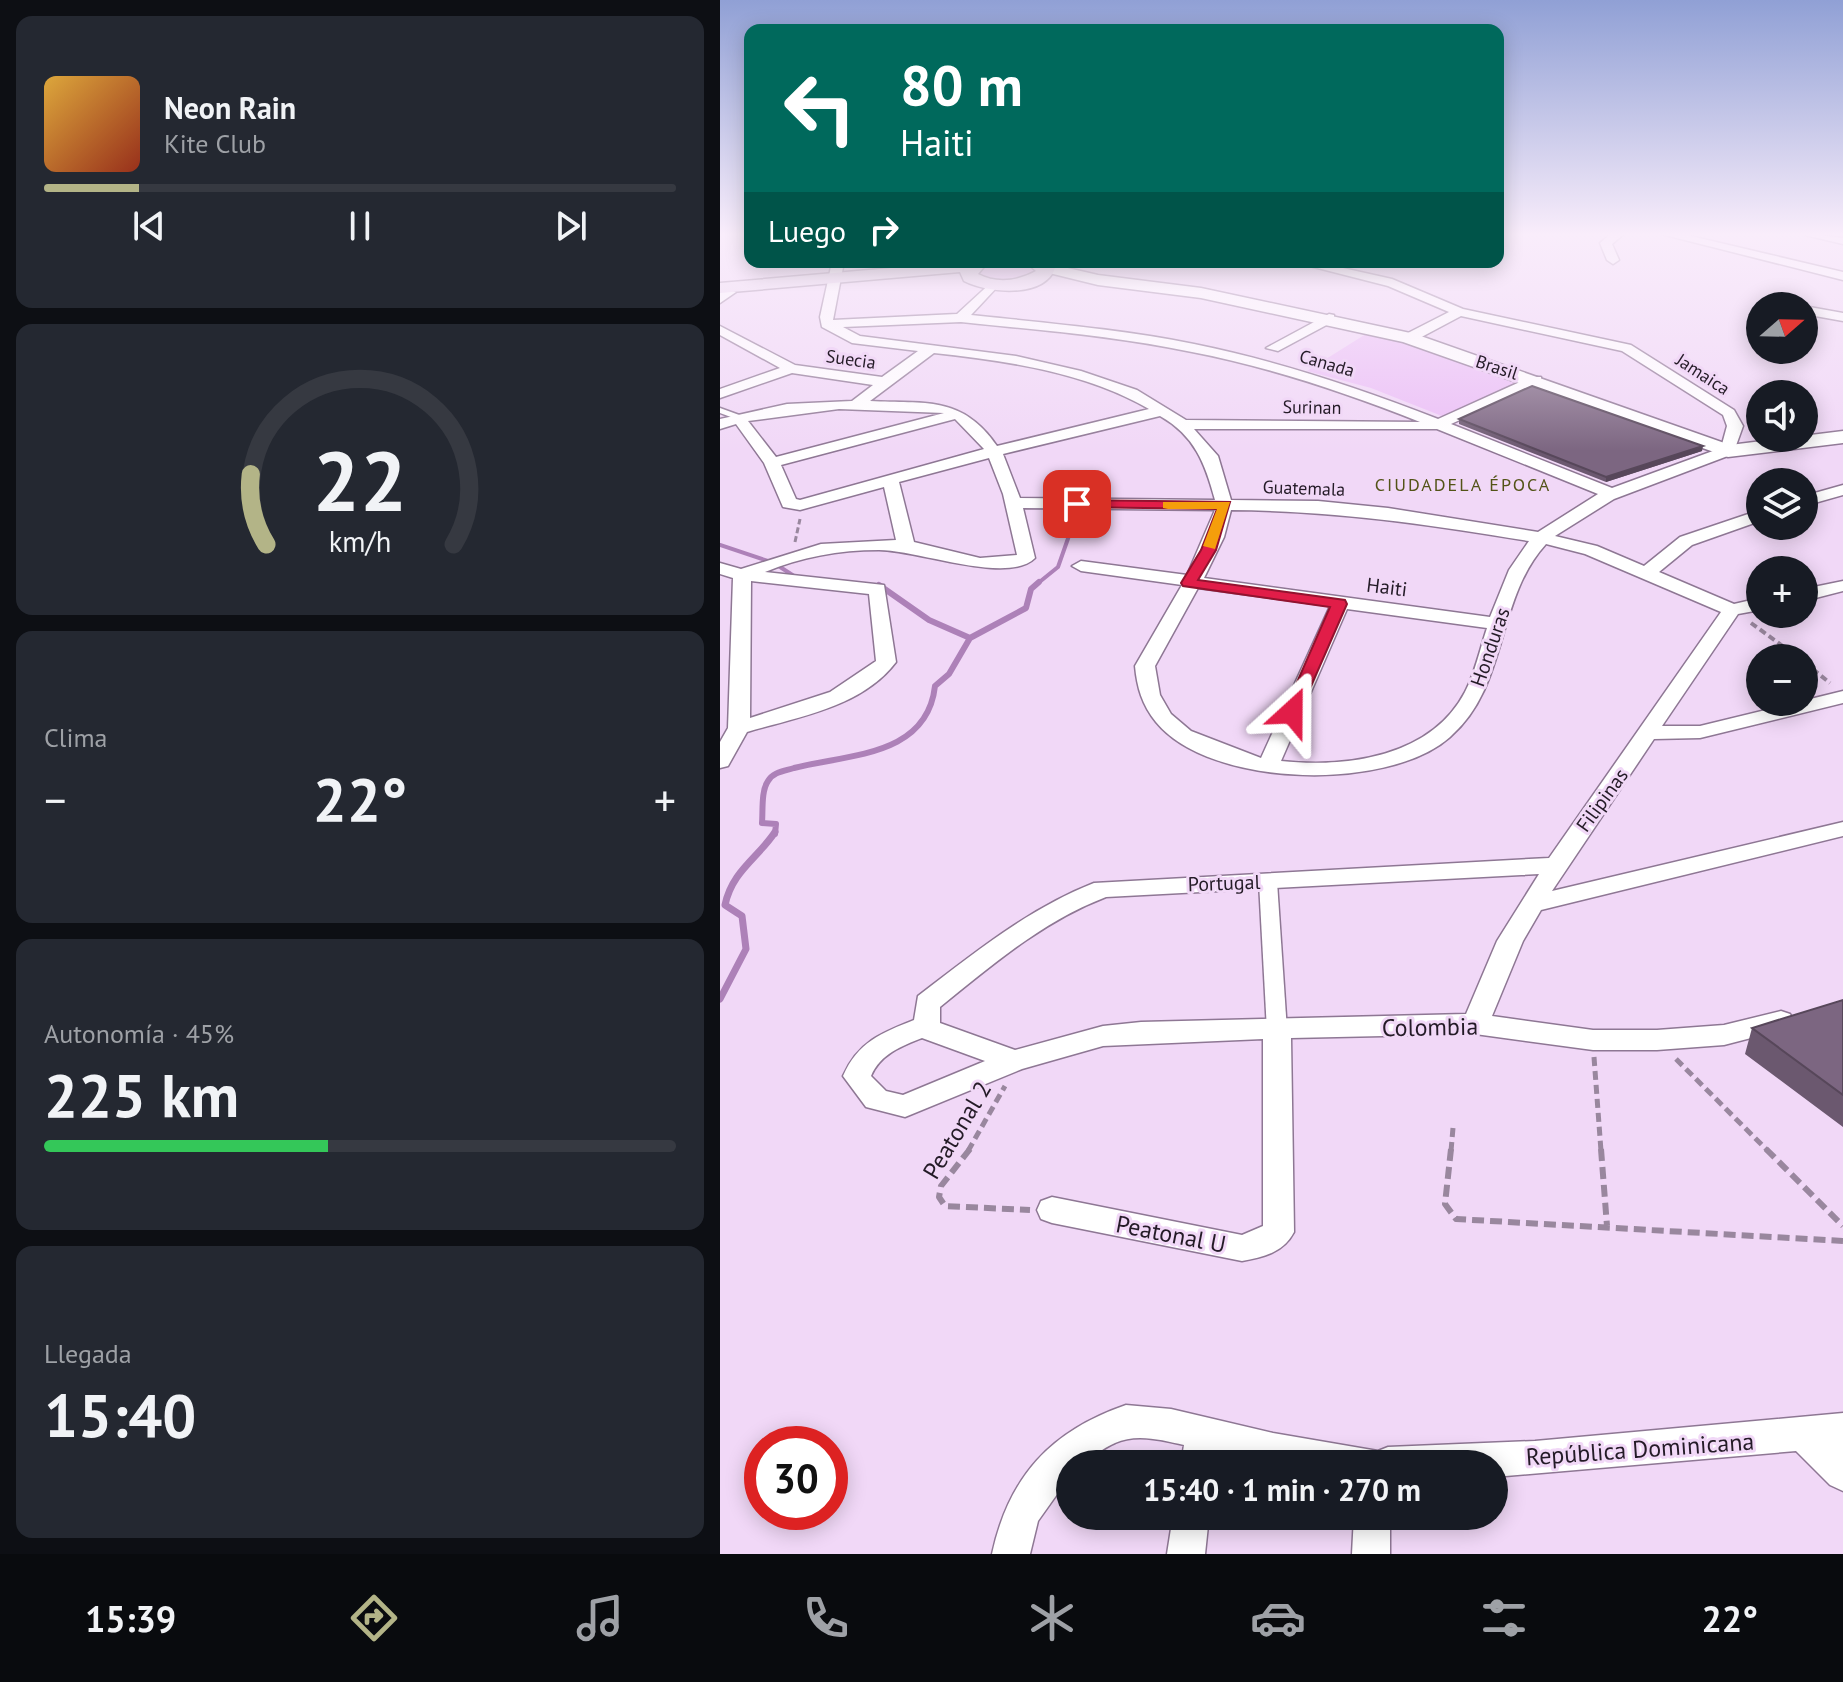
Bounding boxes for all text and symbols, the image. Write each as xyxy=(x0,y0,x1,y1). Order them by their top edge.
text: 80 m xyxy=(900,49,1023,121)
icon: left xyxy=(768,56,872,160)
text: Neon Rain xyxy=(164,88,296,127)
text: Haiti xyxy=(900,119,974,166)
text: Kite Club xyxy=(164,127,266,160)
icon: previous xyxy=(127,204,171,248)
icon: pause xyxy=(338,204,382,248)
icon: next xyxy=(549,204,593,248)
icon: right xyxy=(862,208,906,252)
text: Luego xyxy=(768,211,846,250)
north arrow xyxy=(1746,292,1818,364)
map controls xyxy=(1746,292,1818,716)
street label: Suecia xyxy=(825,344,877,374)
street label: Canada xyxy=(1297,344,1357,382)
street label: Jamaica xyxy=(1671,348,1734,400)
street label: Brasil xyxy=(1473,349,1522,385)
button: sound xyxy=(1746,380,1818,452)
street label: Surinan xyxy=(1282,395,1342,419)
text: 22 xyxy=(313,426,407,534)
button: layers xyxy=(1746,468,1818,540)
pin xyxy=(1043,470,1111,538)
district label: CIUDADELA ÉPOCA xyxy=(1375,473,1551,496)
street label: Guatemala xyxy=(1262,475,1346,501)
icon: arrive xyxy=(1055,482,1099,526)
text: km/h xyxy=(329,524,391,561)
button: + xyxy=(1746,556,1818,628)
street label: Haiti xyxy=(1365,572,1409,602)
street label: Honduras xyxy=(1464,604,1516,690)
button: − xyxy=(1746,644,1818,716)
position arrow xyxy=(1250,670,1334,754)
text: Clima xyxy=(44,721,107,754)
text: 22° xyxy=(313,760,407,838)
street label: Filipinas xyxy=(1570,763,1634,837)
text: − xyxy=(44,771,66,828)
text: + xyxy=(654,771,676,828)
street label: Portugal xyxy=(1187,869,1261,897)
street label: Colombia xyxy=(1382,1011,1478,1043)
text: Autonomía · 45% xyxy=(44,1017,234,1050)
text: 225 km xyxy=(44,1056,239,1134)
street label: Peatonal 2 xyxy=(916,1075,998,1185)
street label: Peatonal U xyxy=(1113,1208,1229,1260)
text: Llegada xyxy=(44,1337,132,1370)
text: 15:40 xyxy=(44,1376,196,1454)
speed limit sign: 30 xyxy=(744,1426,848,1530)
street label: República Dominicana xyxy=(1525,1426,1755,1472)
text: 15:40 · 1 min · 270 m xyxy=(1143,1470,1421,1509)
icon: directions xyxy=(346,1590,402,1646)
icon: music xyxy=(572,1590,628,1646)
icon: phone xyxy=(798,1590,854,1646)
icon: climate xyxy=(1024,1590,1080,1646)
icon: car xyxy=(1250,1590,1306,1646)
icon: filters xyxy=(1476,1590,1532,1646)
text: 15:39 xyxy=(85,1595,176,1642)
text: 22° xyxy=(1701,1595,1758,1642)

